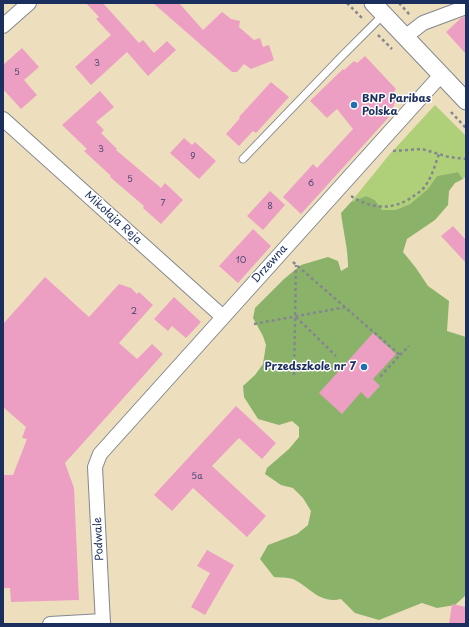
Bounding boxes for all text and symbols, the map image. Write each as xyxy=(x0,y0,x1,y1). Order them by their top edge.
house number: 3 xyxy=(94,59,100,69)
house number: 5 xyxy=(14,68,20,78)
place label: BNP Paribas Polska xyxy=(362,92,431,118)
marker: BNP Paribas Polska xyxy=(349,100,359,110)
house number: 3 xyxy=(98,145,104,155)
house number: 9 xyxy=(190,152,196,162)
house number: 5 xyxy=(127,175,133,185)
house number: 6 xyxy=(308,179,314,189)
street label: Mikołaja Reja xyxy=(82,189,144,247)
house number: 7 xyxy=(160,199,166,209)
house number: 8 xyxy=(267,202,273,212)
street label: Drzewna xyxy=(249,242,291,286)
house number: 10 xyxy=(236,256,246,266)
house number: 2 xyxy=(131,307,137,317)
place label: Przedszkole nr 7 xyxy=(265,360,356,374)
marker: Przedszkole nr 7 xyxy=(359,362,369,372)
house number: 5a xyxy=(191,472,203,482)
street label: Podwale xyxy=(91,517,107,561)

